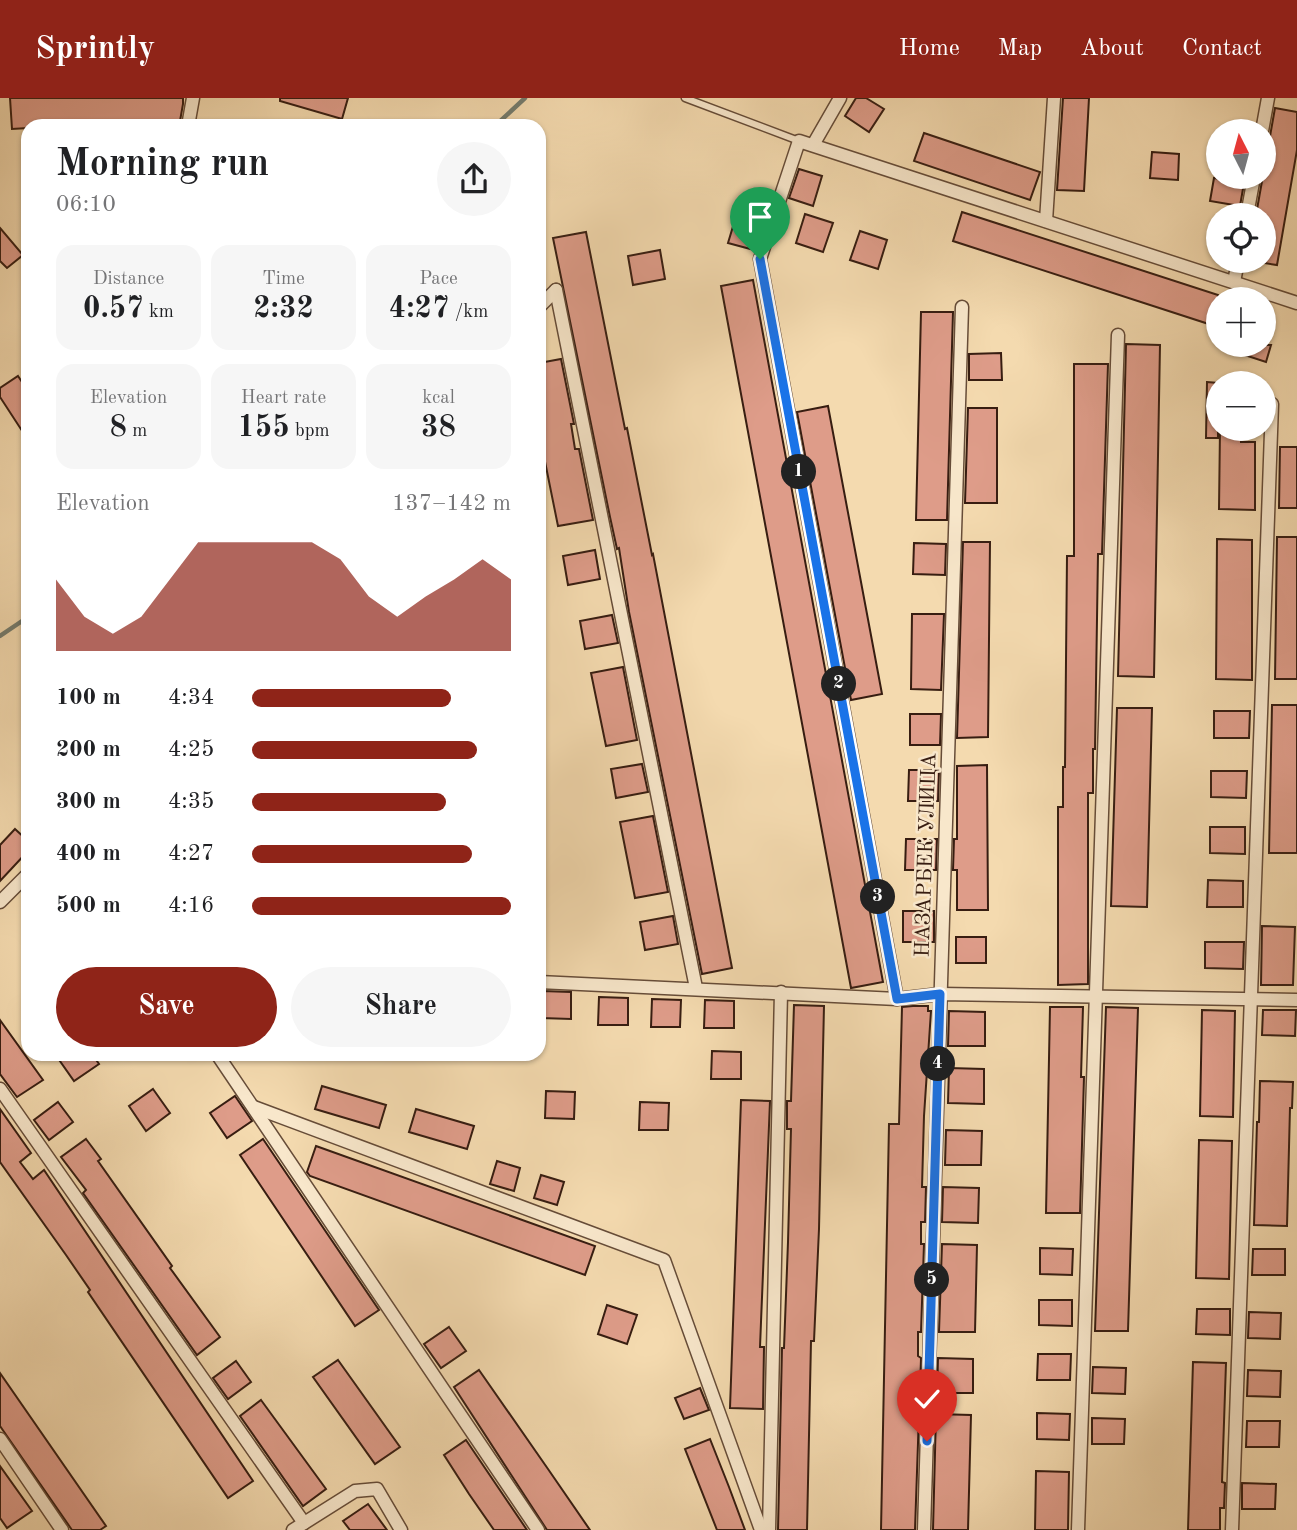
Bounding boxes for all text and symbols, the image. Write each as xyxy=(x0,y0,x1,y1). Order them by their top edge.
text: Sprintly xyxy=(35,33,155,66)
text: Home xyxy=(899,37,960,61)
text: Map xyxy=(998,37,1042,61)
text: About xyxy=(1080,37,1144,61)
text: Contact xyxy=(1182,37,1262,61)
north arrow xyxy=(1206,119,1276,189)
map controls xyxy=(1206,119,1276,441)
button: share xyxy=(437,142,511,216)
text: Morning run xyxy=(56,146,269,184)
pin xyxy=(730,187,790,259)
text: 06:10 xyxy=(56,193,116,216)
icon: arrive xyxy=(741,198,779,236)
button: locate xyxy=(1206,203,1276,273)
text: Distance xyxy=(93,270,164,289)
text: Time xyxy=(262,270,305,289)
text: Pace xyxy=(419,270,458,289)
button: + xyxy=(1206,287,1276,357)
text: 0.57 xyxy=(83,294,144,324)
text: 2:32 xyxy=(253,294,314,324)
text: 4:27 xyxy=(389,294,449,324)
text: km xyxy=(144,303,174,322)
text: /km xyxy=(449,303,488,322)
button: − xyxy=(1206,371,1276,441)
text: Elevation xyxy=(90,389,167,408)
text: Heart rate xyxy=(241,389,326,408)
text: kcal xyxy=(422,389,455,408)
text: 8 xyxy=(110,413,127,443)
text: 155 xyxy=(237,413,290,443)
text: 38 xyxy=(421,413,456,443)
text: m xyxy=(127,422,147,441)
text: bpm xyxy=(290,422,330,441)
pin: 1 xyxy=(782,454,816,490)
text: 1 xyxy=(793,462,804,481)
text: Elevation xyxy=(56,492,150,515)
text: 137–142 m xyxy=(392,492,511,515)
pin: 2 xyxy=(822,666,856,702)
text: 2 xyxy=(833,674,844,693)
text: 100 m xyxy=(56,686,121,709)
text: 4:34 xyxy=(168,686,214,709)
text: 200 m xyxy=(56,738,121,761)
text: 4:25 xyxy=(168,738,214,761)
street label: НАЗАРБЕК УЛИЦА xyxy=(912,752,941,958)
text: 300 m xyxy=(56,790,121,813)
text: 4:35 xyxy=(168,790,214,813)
text: 400 m xyxy=(56,842,121,865)
text: 4:27 xyxy=(168,842,214,865)
pin: 3 xyxy=(860,880,896,914)
text: 3 xyxy=(872,887,883,906)
text: 500 m xyxy=(56,894,121,917)
text: 4:16 xyxy=(168,894,214,917)
button: Save xyxy=(56,967,277,1047)
button: Share xyxy=(291,967,511,1047)
pin: 4 xyxy=(920,1046,956,1082)
text: 4 xyxy=(932,1054,943,1073)
pin: 5 xyxy=(914,1262,950,1298)
text: 5 xyxy=(926,1270,937,1289)
pin xyxy=(897,1369,957,1441)
icon: check xyxy=(908,1380,946,1418)

